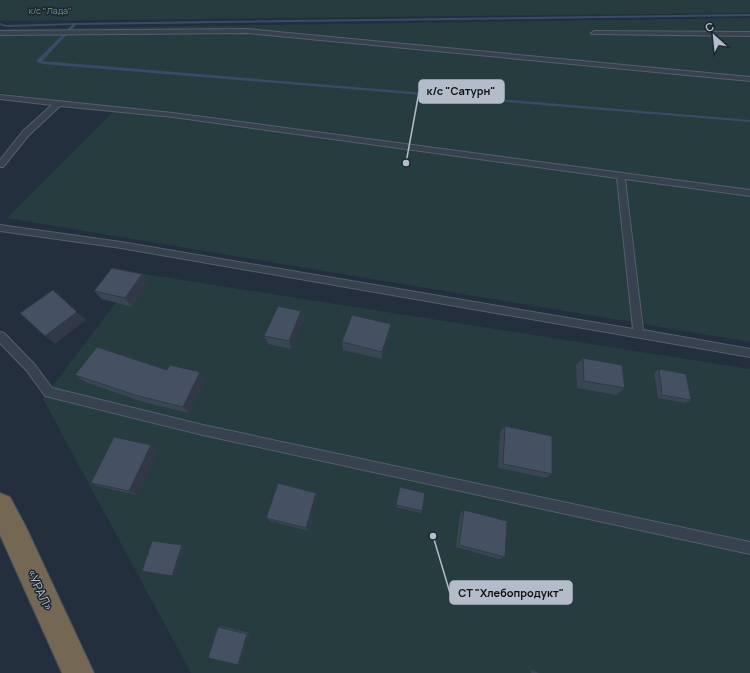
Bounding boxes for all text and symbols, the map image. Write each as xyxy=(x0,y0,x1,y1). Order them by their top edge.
park label: к/с "Лада" xyxy=(29,4,71,17)
north arrow xyxy=(694,16,734,56)
text: С xyxy=(702,18,716,35)
callout: к/с "Сатурн" xyxy=(419,80,504,103)
text: к/с "Сатурн" xyxy=(427,83,495,98)
street label: «УРАЛ» xyxy=(23,567,57,613)
callout: СТ "Хлебопродукт" xyxy=(450,581,572,604)
text: СТ "Хлебопродукт" xyxy=(458,585,564,600)

